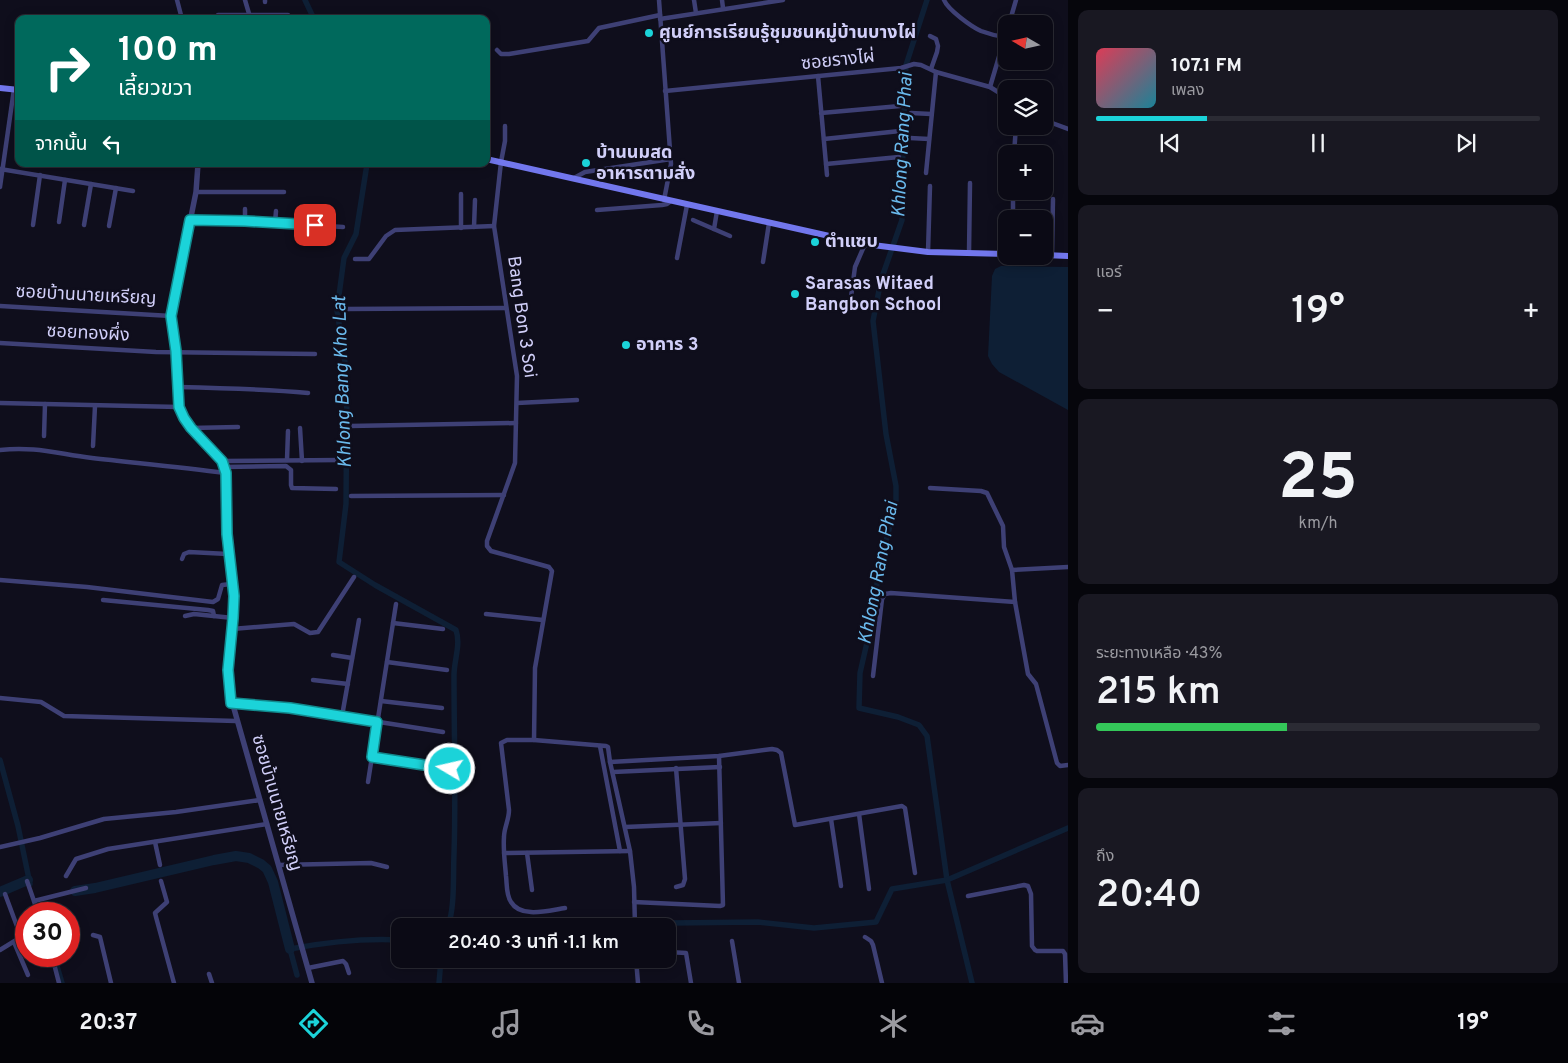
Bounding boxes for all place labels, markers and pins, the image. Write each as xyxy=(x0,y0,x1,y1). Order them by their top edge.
place label: ศูนย์การเรียนรู้ชุมชนหมู่บ้านบางไผ่ xyxy=(659,22,916,45)
marker: ศูนย์การเรียนรู้ชุมชนหมู่บ้านบางไผ่ xyxy=(643,27,655,39)
place label: บ้านนมสด อาหารตามสั่ง xyxy=(596,142,695,186)
marker: บ้านนมสด อาหารตามสั่ง xyxy=(580,157,592,169)
pin xyxy=(294,204,336,246)
place label: ตำแซบ xyxy=(825,231,878,254)
marker: ตำแซบ xyxy=(809,236,821,248)
place label: Sarasas Witaed Bangbon School xyxy=(805,273,941,317)
marker: Sarasas Witaed Bangbon School xyxy=(789,288,801,300)
place label: อาคาร 3 xyxy=(636,334,699,357)
marker: อาคาร 3 xyxy=(620,339,632,351)

